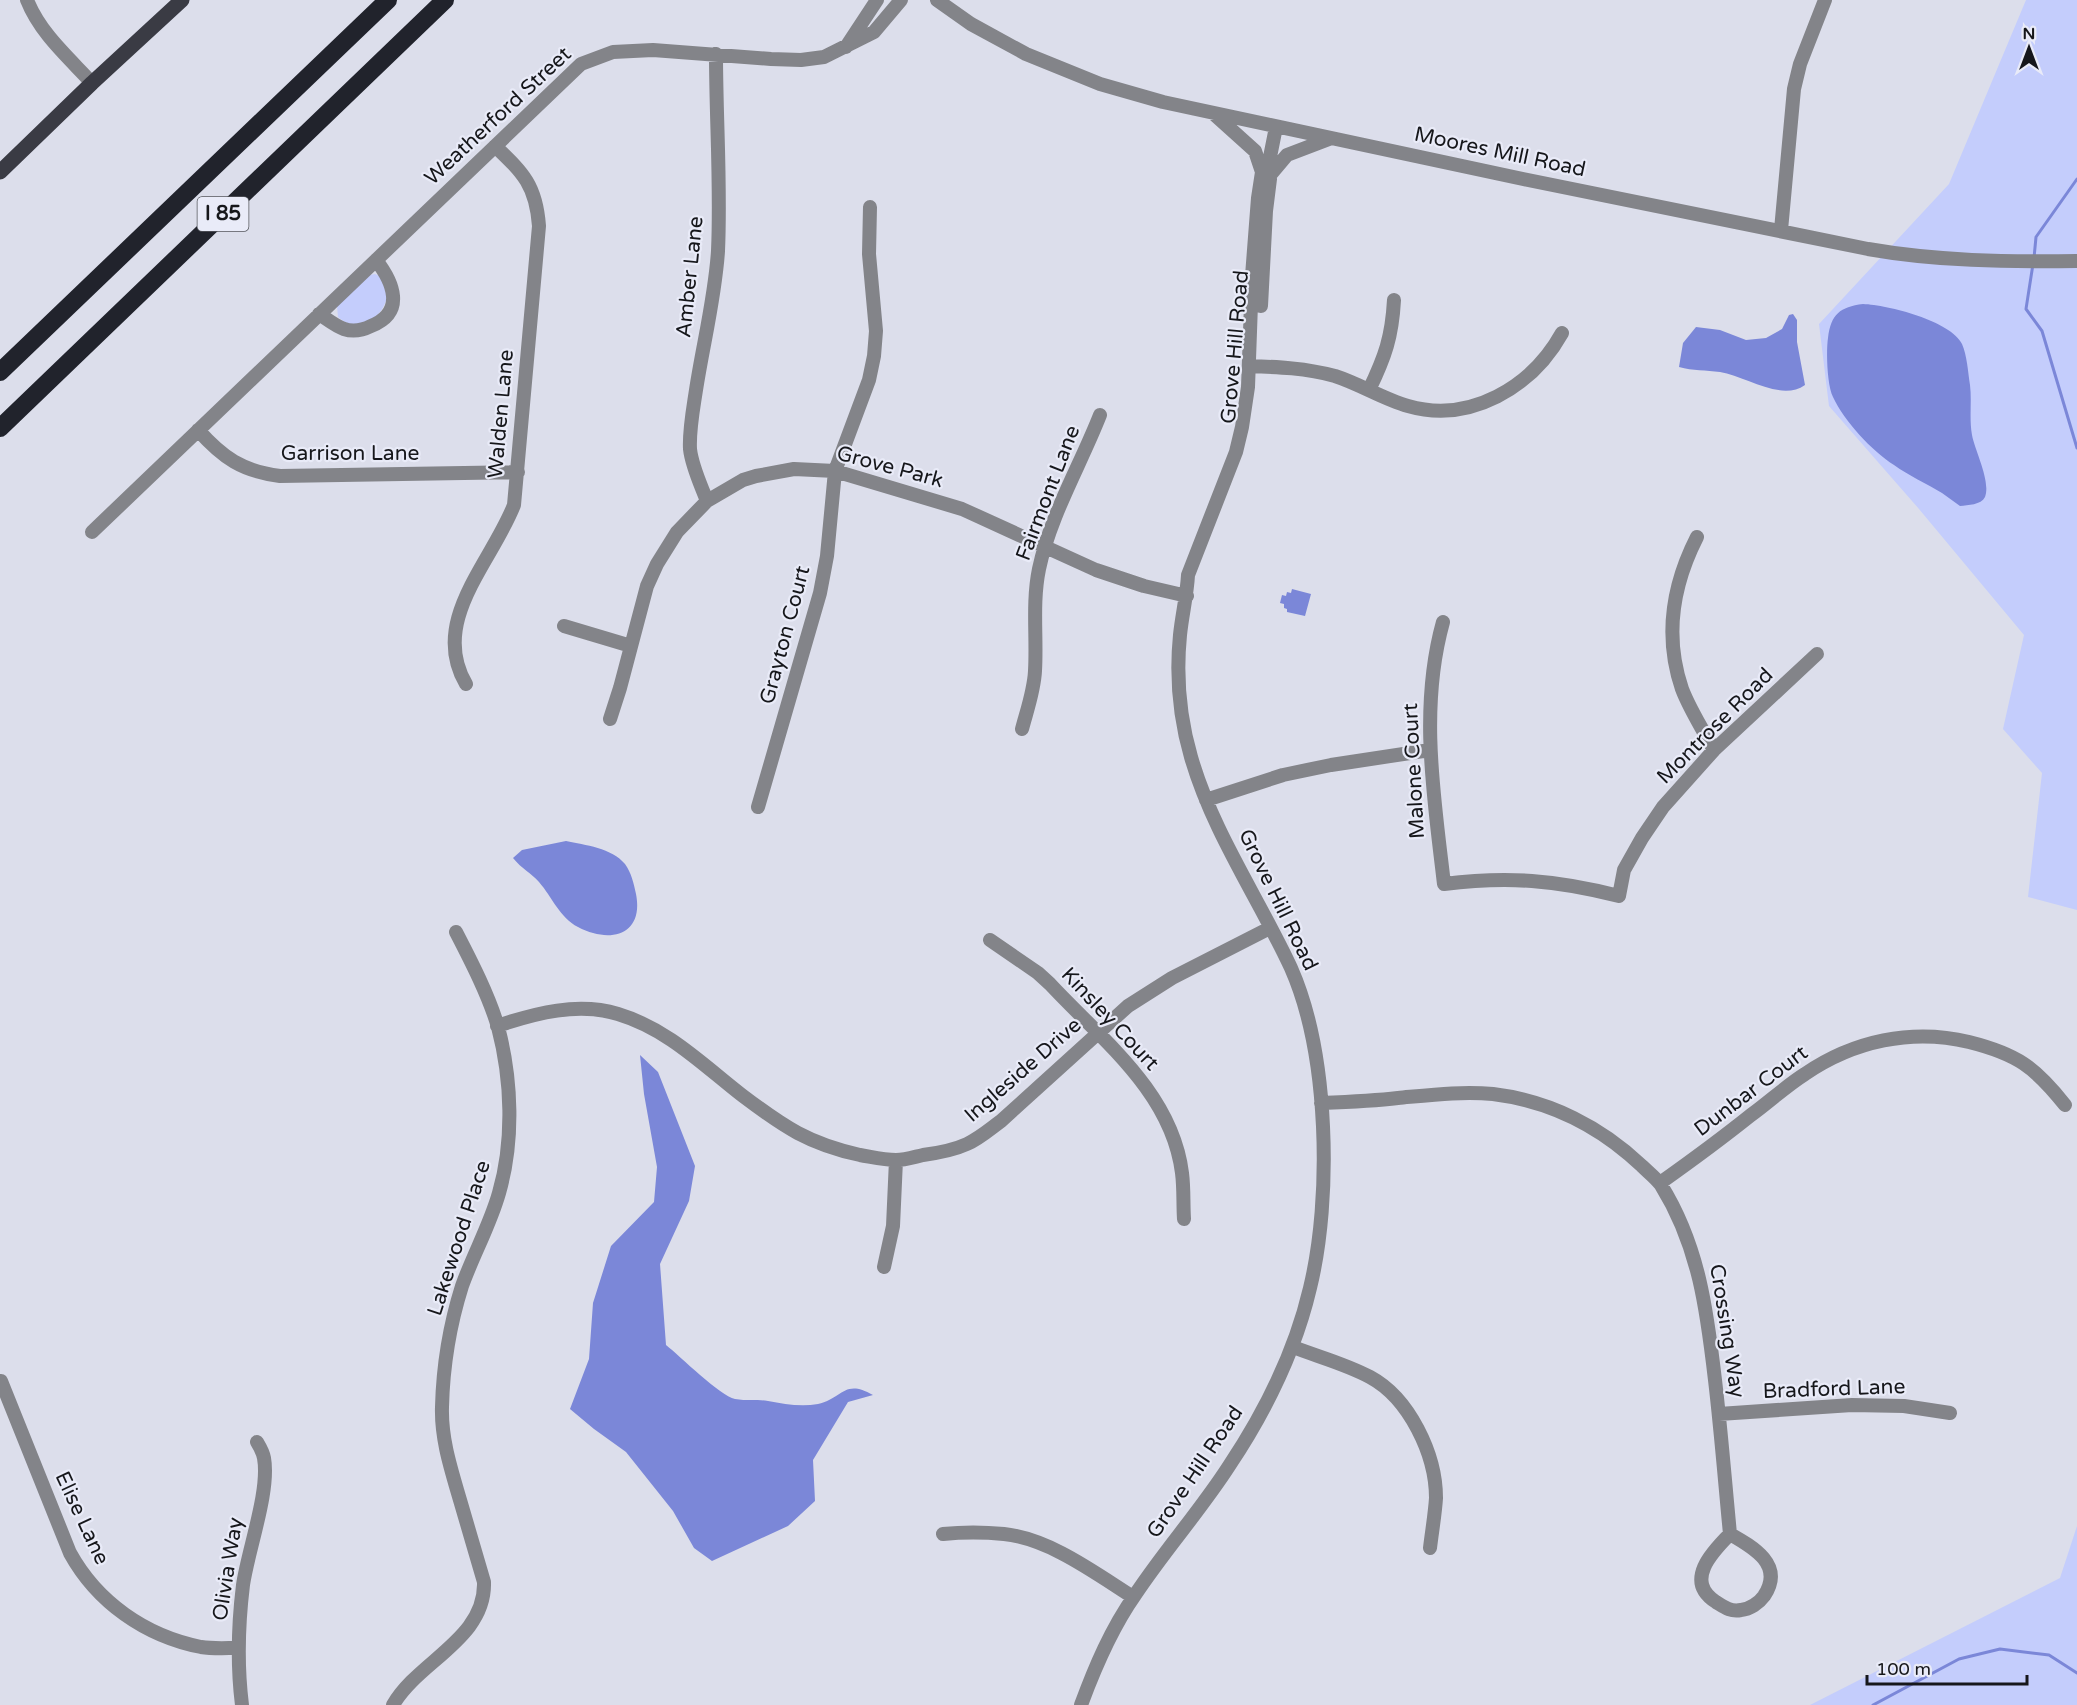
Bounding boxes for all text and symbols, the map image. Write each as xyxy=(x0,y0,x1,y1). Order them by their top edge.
north arrow xyxy=(1999,18,2059,78)
text: N xyxy=(2023,24,2035,44)
street label: Weatherford Street xyxy=(420,42,576,190)
street label: Moores Mill Road xyxy=(1412,122,1588,182)
road number: I 85 xyxy=(198,197,248,231)
street label: Amber Lane xyxy=(671,215,709,339)
street label: Grove Hill Road xyxy=(1216,269,1254,425)
street label: Walden Lane xyxy=(483,348,519,480)
street label: Fairmont Lane xyxy=(1011,422,1085,564)
street label: Garrison Lane xyxy=(281,441,419,466)
street label: Grove Park xyxy=(834,441,946,493)
street label: Grayton Court xyxy=(755,563,815,707)
street label: Montrose Road xyxy=(1652,663,1778,789)
street label: Malone Court xyxy=(1398,702,1430,840)
street label: Grove Hill Road xyxy=(1233,825,1323,975)
street label: Kinsley Court xyxy=(1056,962,1164,1076)
street label: Ingleside Drive xyxy=(959,1012,1087,1128)
street label: Dunbar Court xyxy=(1689,1040,1813,1142)
street label: Lakewood Place xyxy=(422,1157,496,1319)
street label: Crossing Way xyxy=(1704,1262,1750,1400)
street label: Bradford Lane xyxy=(1762,1374,1906,1404)
street label: Grove Hill Road xyxy=(1142,1401,1248,1543)
street label: Elise Lane xyxy=(50,1467,114,1569)
street label: Olivia Way xyxy=(208,1516,248,1622)
scale bar xyxy=(1867,1648,2028,1686)
text: 100 m xyxy=(1876,1658,1931,1680)

